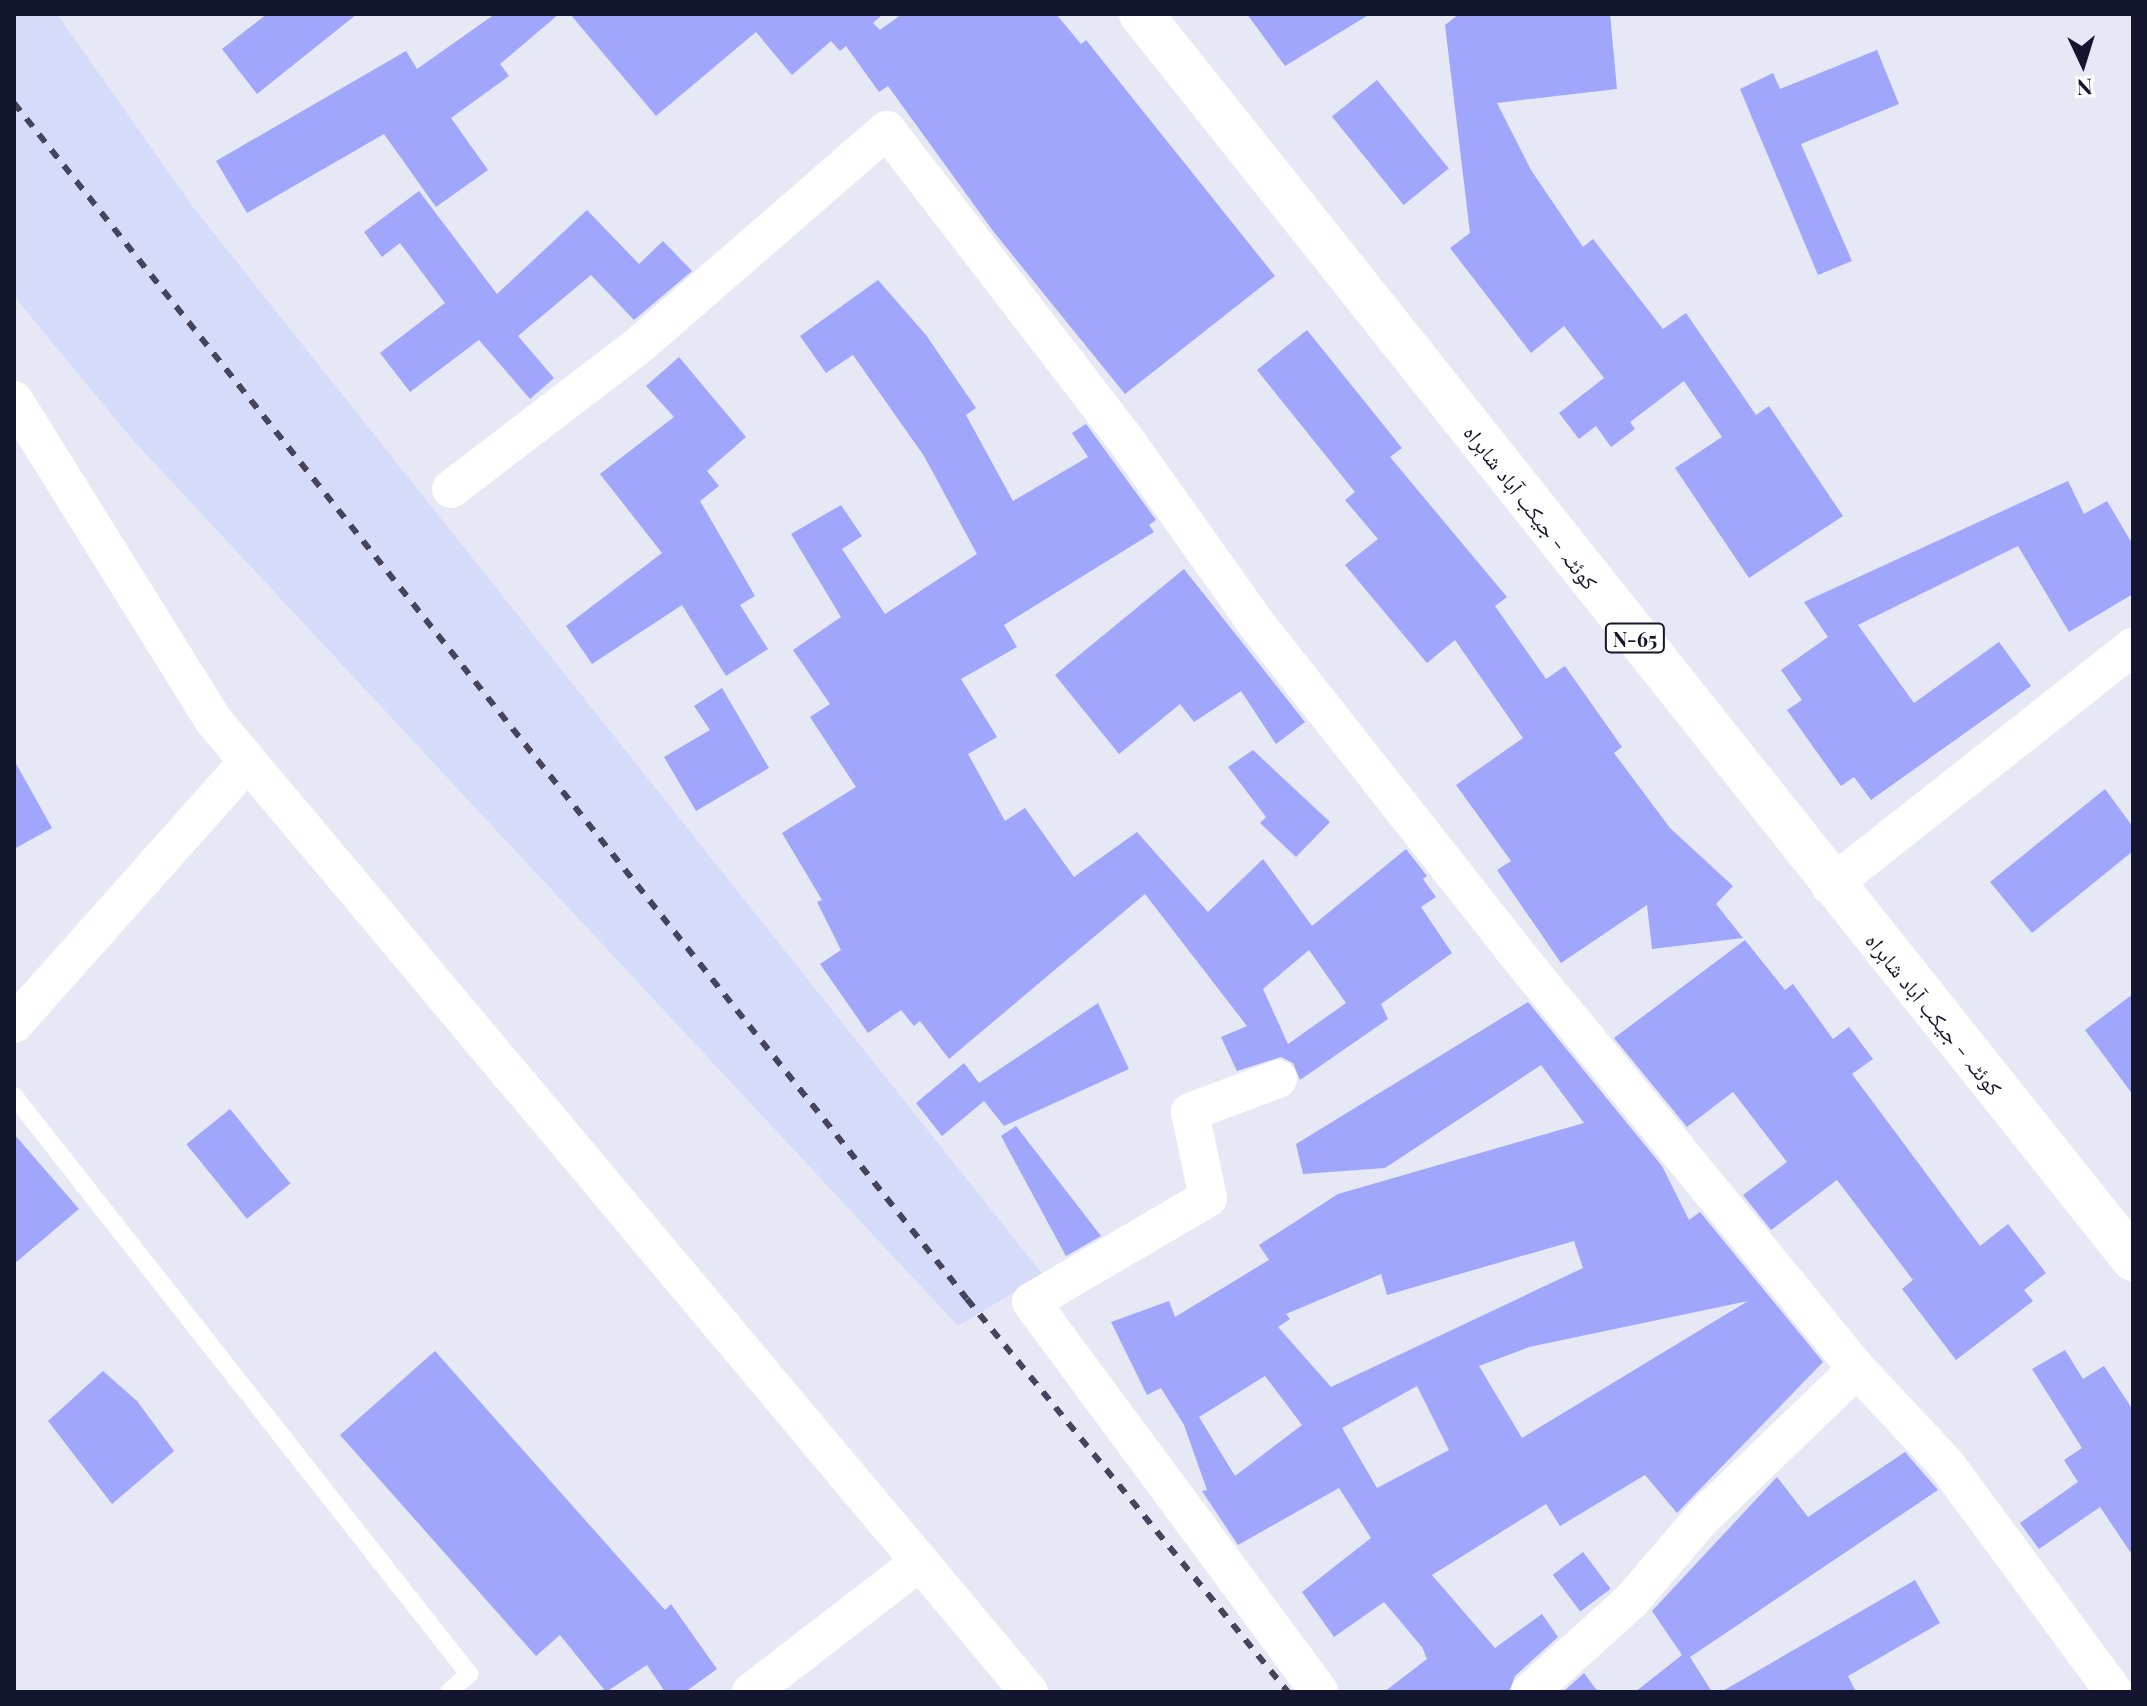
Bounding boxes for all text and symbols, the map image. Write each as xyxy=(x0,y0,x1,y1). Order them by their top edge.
north arrow xyxy=(2043,24,2123,104)
text: N xyxy=(2076,72,2094,103)
street label: کوئٹہ - جیکب آباد شاہراہ xyxy=(1459,419,1603,595)
road number: N-65 xyxy=(1603,622,1667,654)
street label: کوئٹہ - جیکب آباد شاہراہ xyxy=(1860,927,2008,1101)

